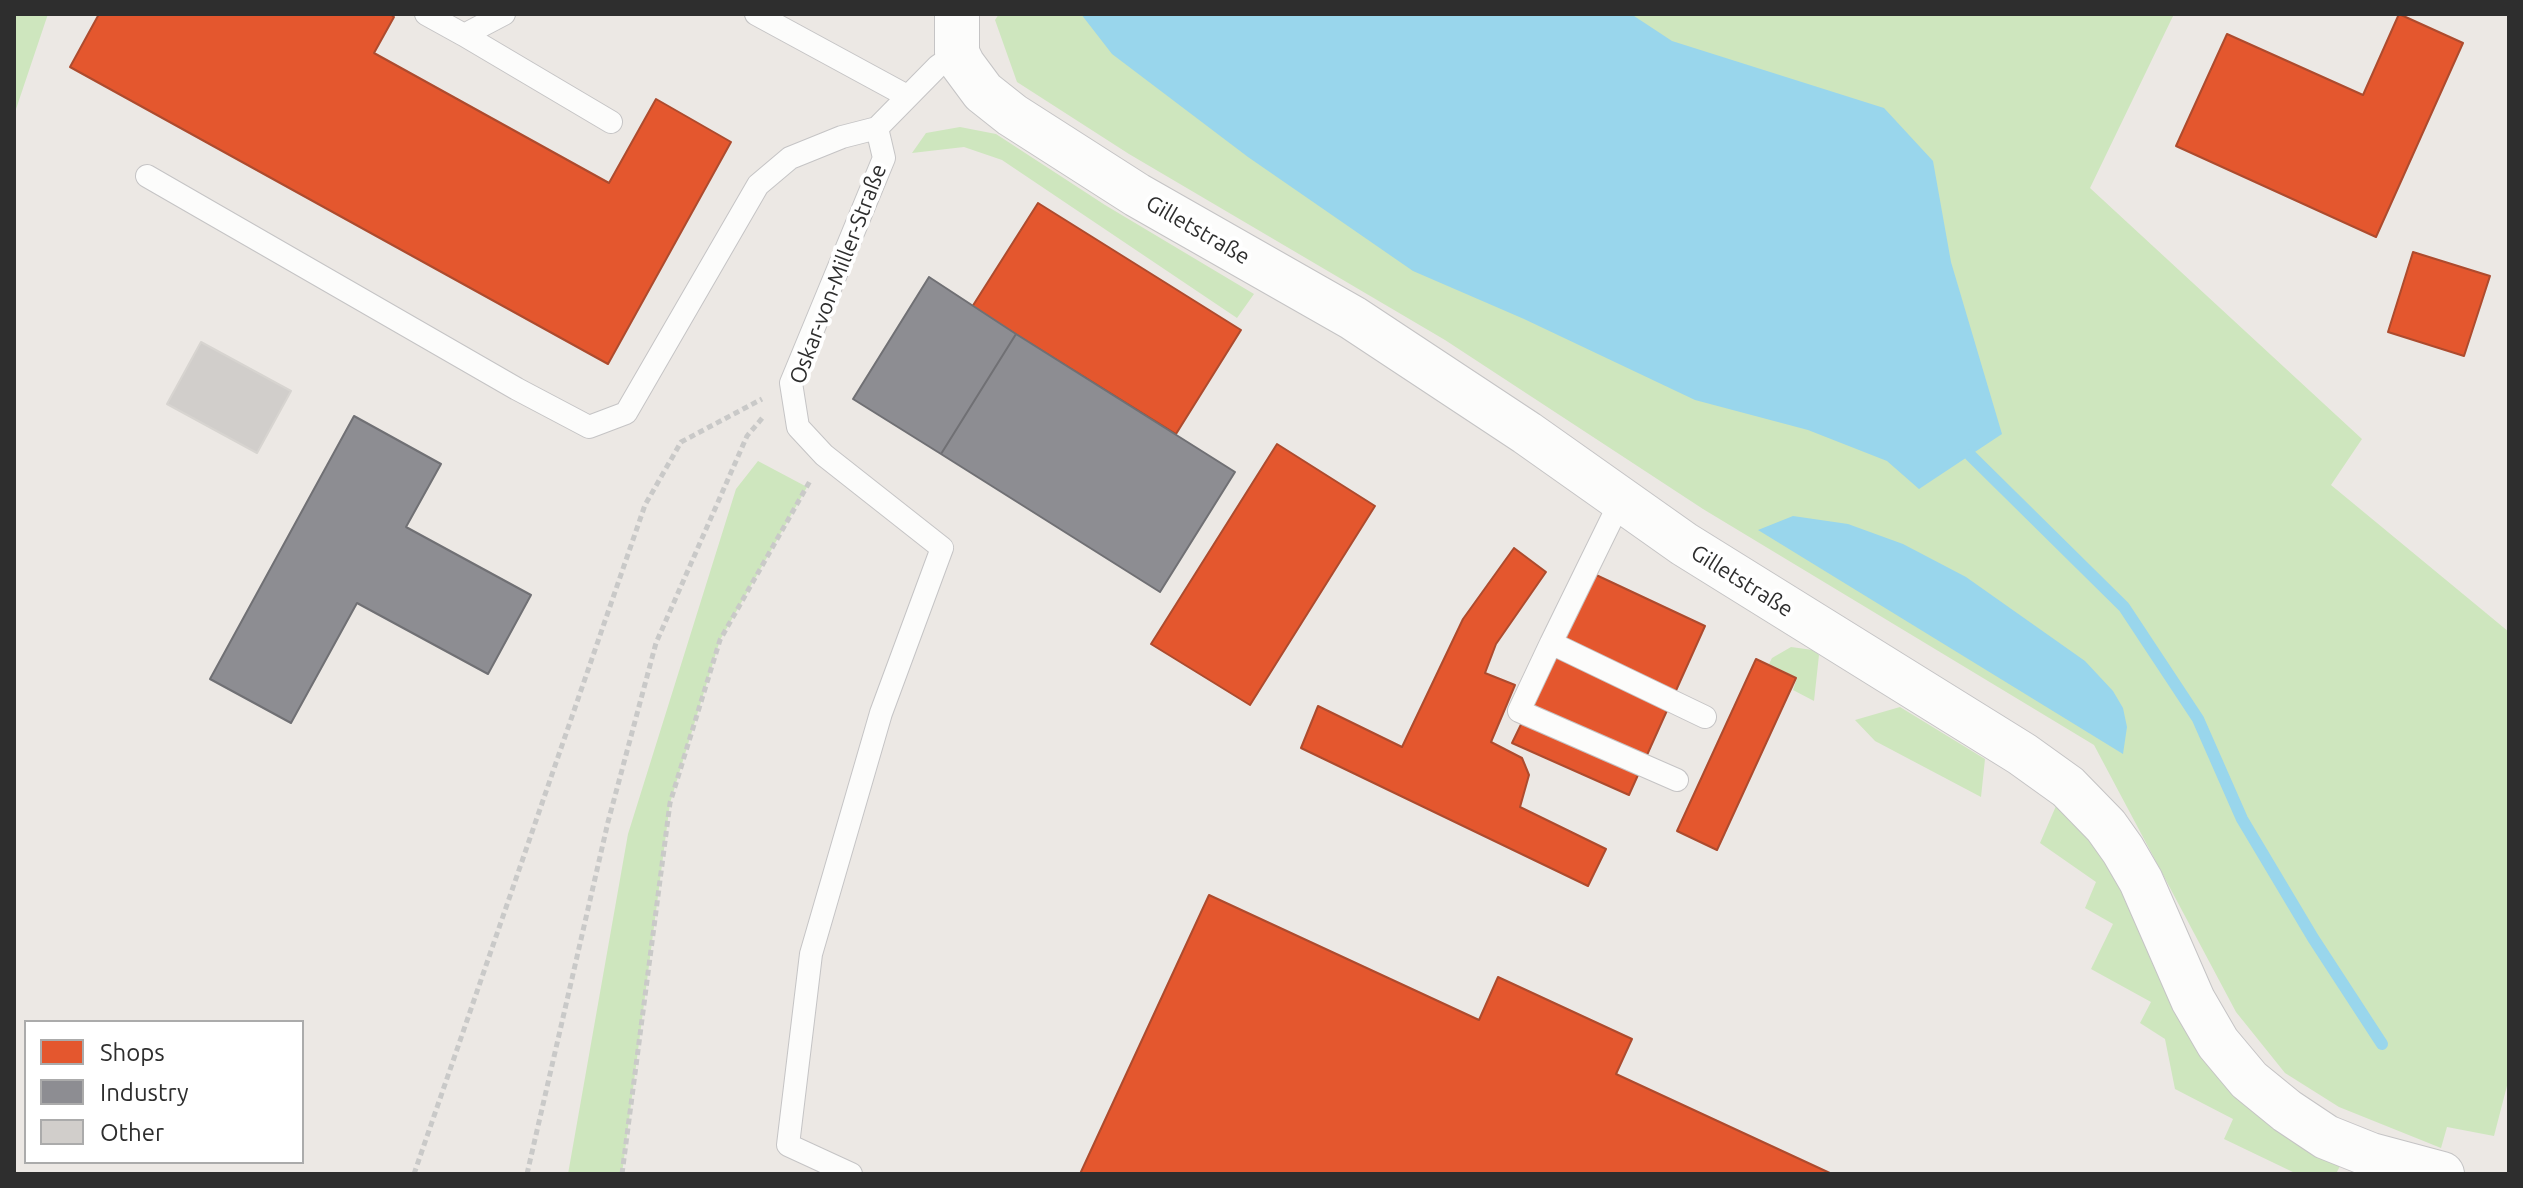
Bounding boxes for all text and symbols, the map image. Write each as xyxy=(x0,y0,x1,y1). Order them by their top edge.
street label: Oskar-von-Miller-Straße xyxy=(784,160,892,388)
street label: Gilletstraße xyxy=(1141,190,1255,270)
street label: Gilletstraße xyxy=(1686,539,1798,623)
legend xyxy=(24,1020,304,1164)
text: Shops xyxy=(100,1039,165,1066)
text: Industry xyxy=(100,1079,189,1106)
text: Other xyxy=(100,1119,164,1146)

